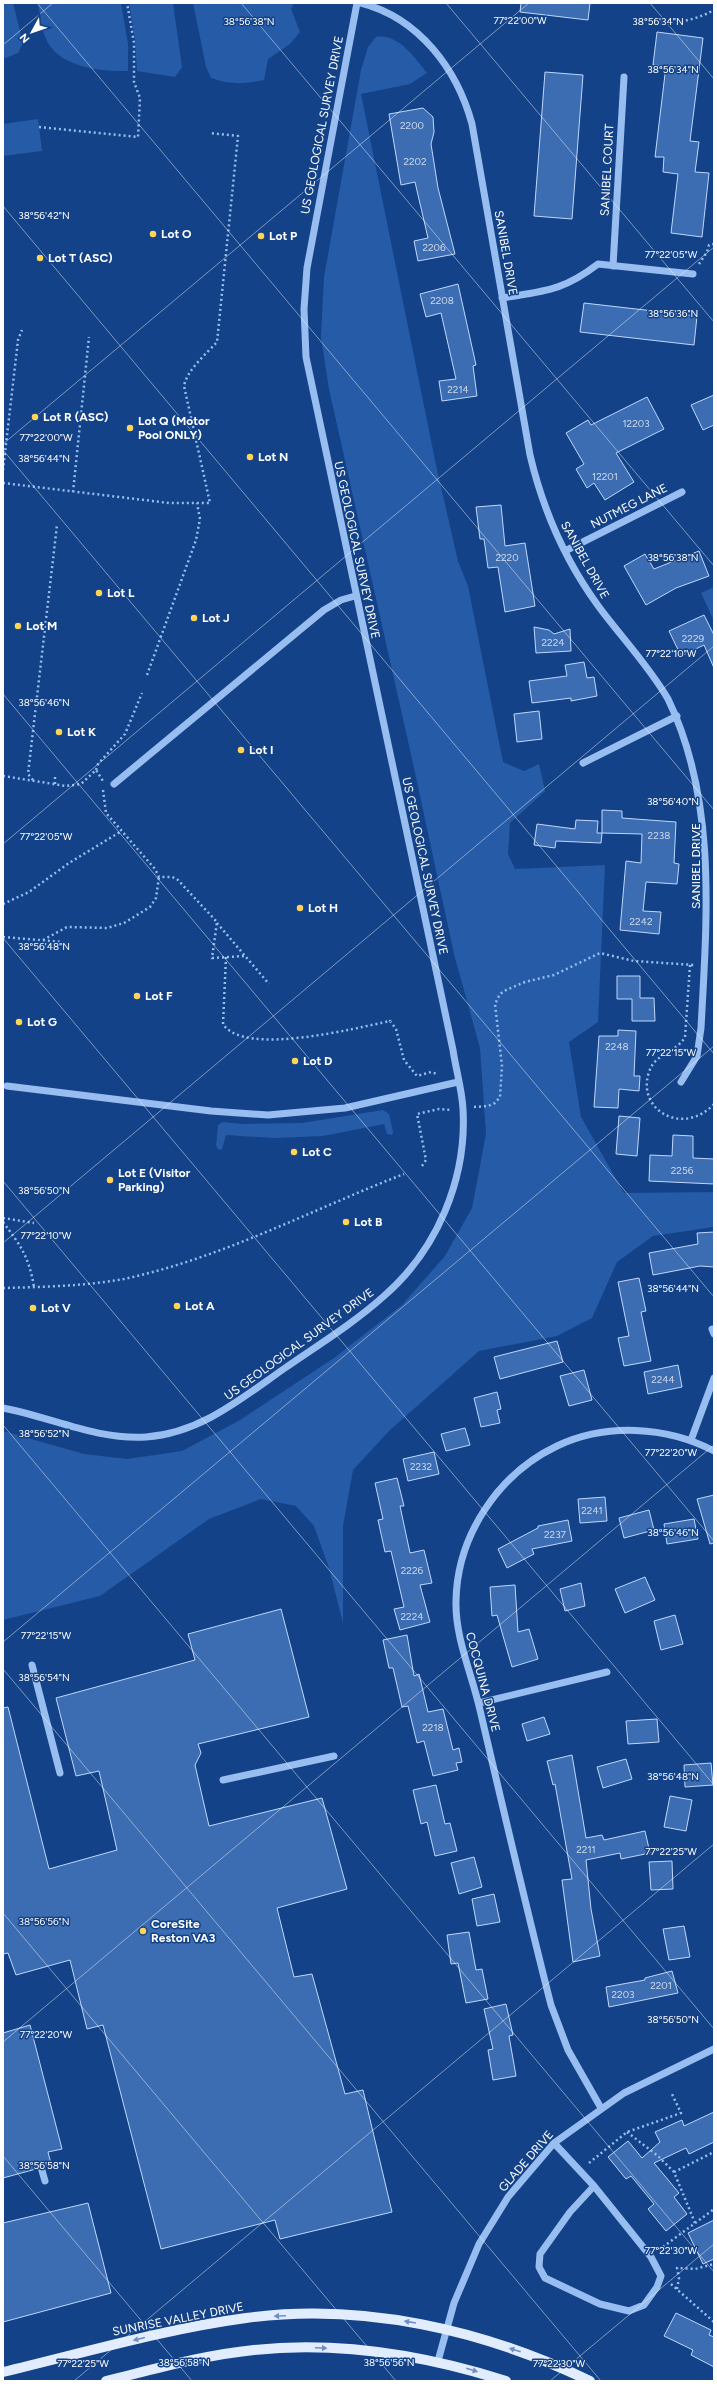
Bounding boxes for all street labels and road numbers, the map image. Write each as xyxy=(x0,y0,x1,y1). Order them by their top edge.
street label: US GEOLOGICAL SURVEY DRIVE xyxy=(298,35,346,215)
street label: SANIBEL COURT xyxy=(598,123,616,216)
street label: SANIBEL DRIVE xyxy=(492,209,520,297)
street label: US GEOLOGICAL SURVEY DRIVE xyxy=(331,460,383,640)
street label: NUTMEG LANE xyxy=(588,481,670,531)
street label: SANIBEL DRIVE xyxy=(558,519,612,601)
street label: US GEOLOGICAL SURVEY DRIVE xyxy=(399,776,451,956)
street label: SANIBEL DRIVE xyxy=(689,823,703,909)
street label: US GEOLOGICAL SURVEY DRIVE xyxy=(222,1285,376,1403)
street label: COCQUINA DRIVE xyxy=(463,1631,503,1733)
street label: GLADE DRIVE xyxy=(496,2128,556,2194)
street label: SUNRISE VALLEY DRIVE xyxy=(111,2299,245,2339)

